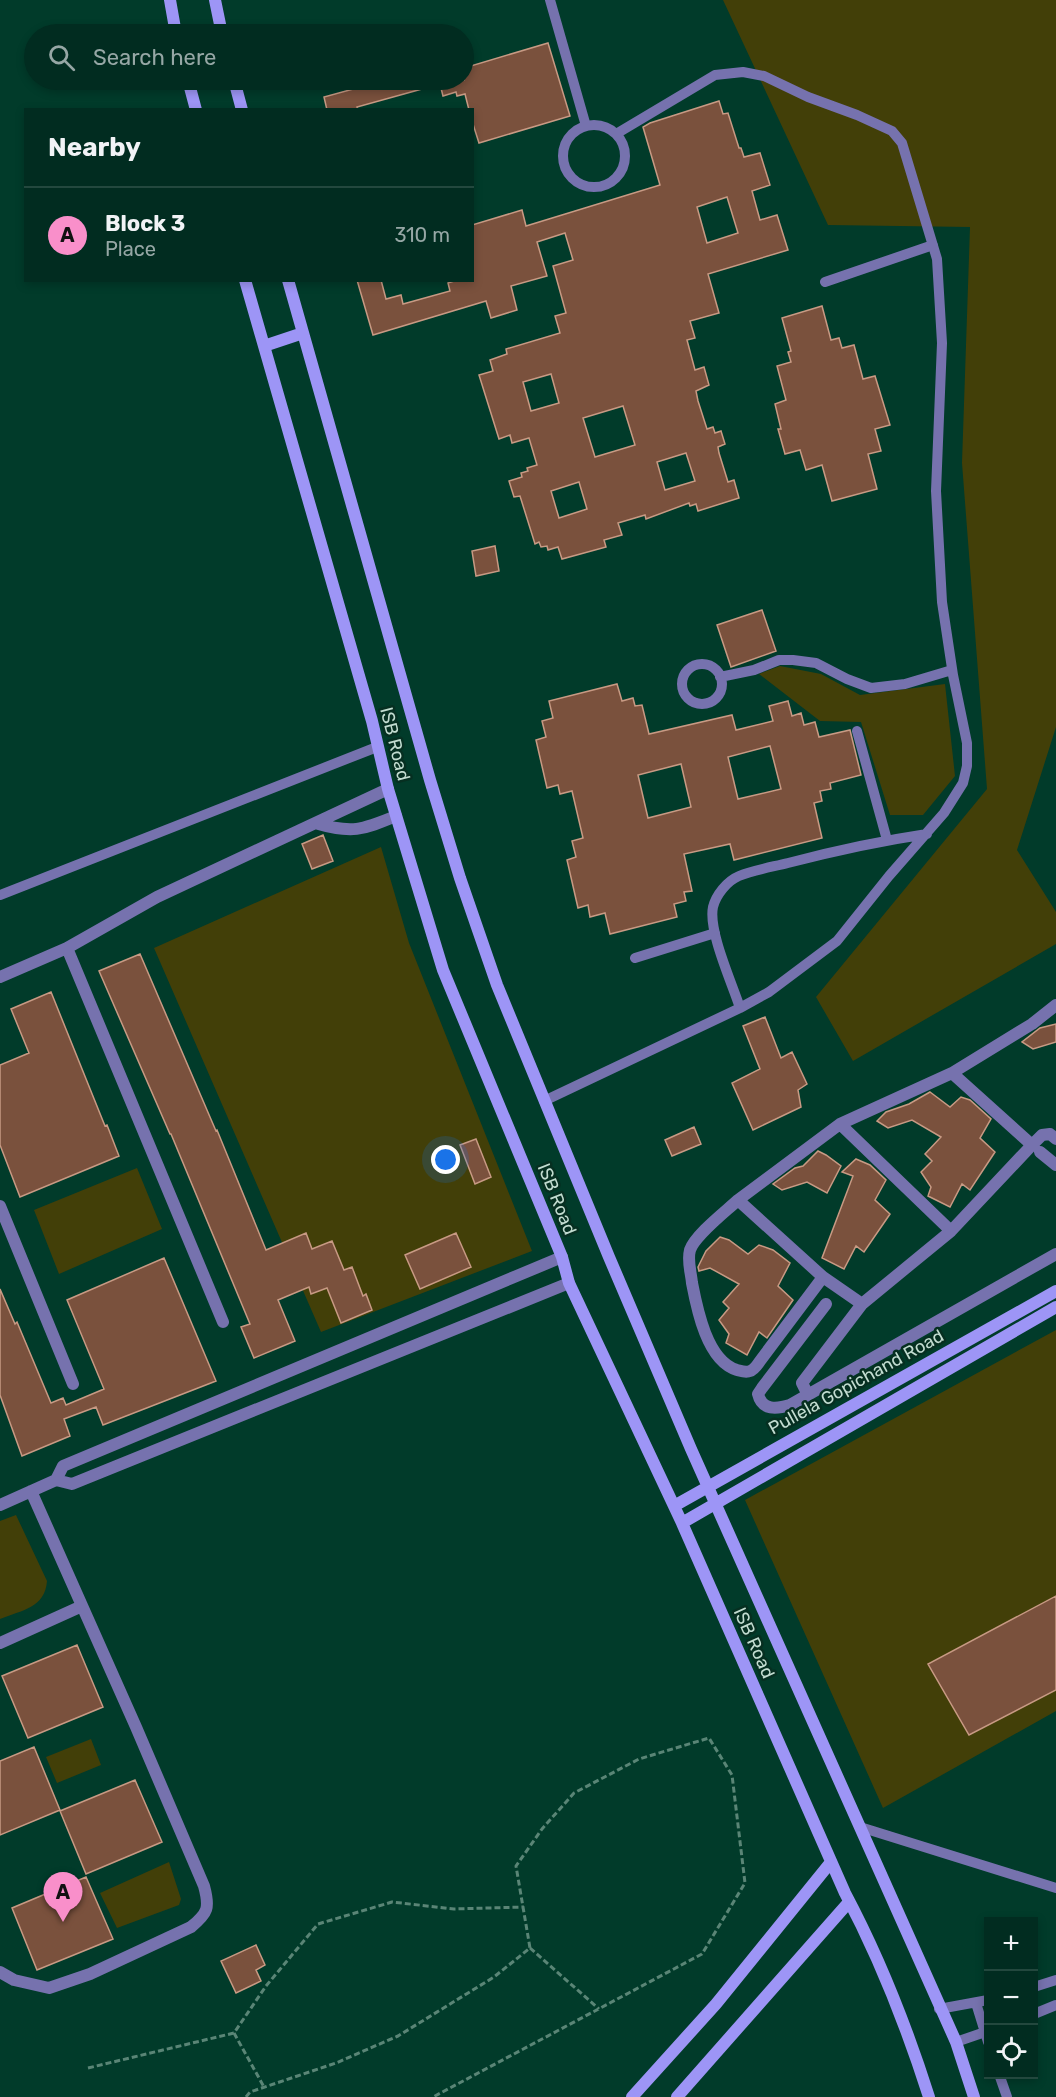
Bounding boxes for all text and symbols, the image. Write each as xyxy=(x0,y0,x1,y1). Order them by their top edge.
search box xyxy=(24,24,474,90)
icon: search xyxy=(45,41,78,74)
text: Search here xyxy=(93,44,216,71)
text: Nearby xyxy=(48,132,141,163)
text: Block 3 xyxy=(105,210,185,237)
text: A xyxy=(60,223,75,247)
text: 310 m xyxy=(394,223,450,247)
text: Place xyxy=(105,237,156,261)
street label: ISB Road xyxy=(375,705,415,783)
your location xyxy=(431,1145,460,1174)
street label: ISB Road xyxy=(533,1160,581,1238)
street label: Pullela Gopichand Road xyxy=(764,1325,948,1439)
street label: ISB Road xyxy=(729,1604,779,1682)
pin: A xyxy=(44,1872,82,1922)
map controls xyxy=(984,1917,1038,2079)
button: + xyxy=(984,1917,1038,1971)
button: − xyxy=(984,1971,1038,2025)
button: locate xyxy=(984,2025,1038,2079)

